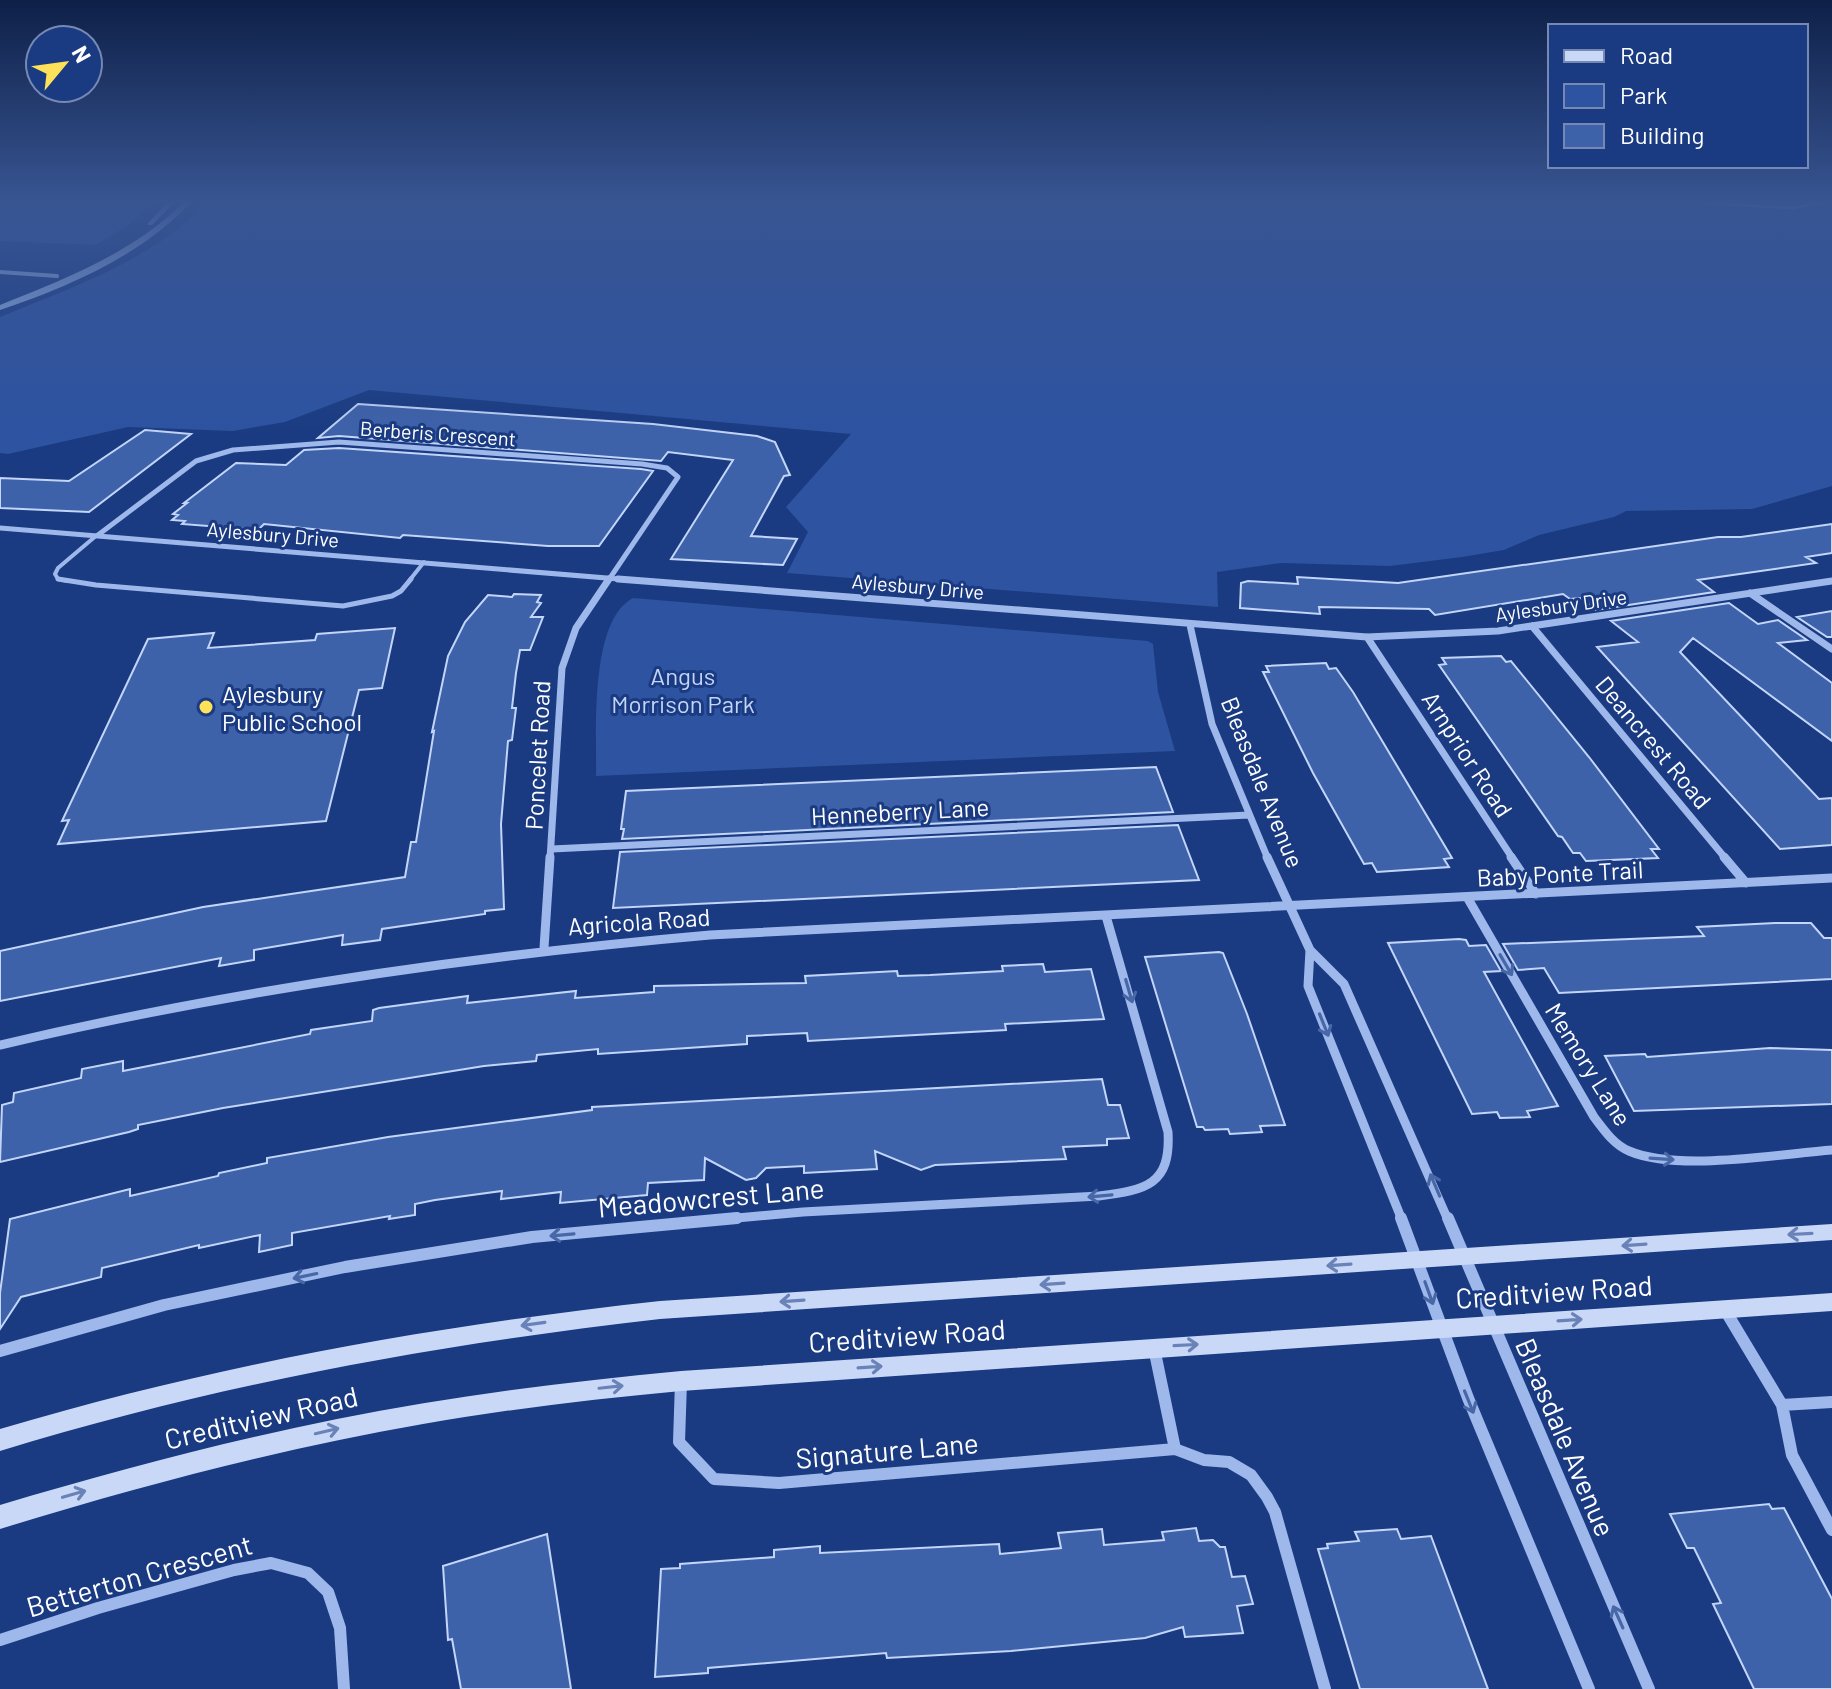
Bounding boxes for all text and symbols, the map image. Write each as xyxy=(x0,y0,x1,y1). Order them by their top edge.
north arrow xyxy=(24,24,104,104)
legend xyxy=(1548,24,1808,168)
text: Road xyxy=(1620,40,1673,69)
text: N xyxy=(67,41,97,67)
text: Park xyxy=(1620,80,1667,109)
text: Building xyxy=(1620,120,1704,149)
street label: Berberis Crescent xyxy=(359,416,517,450)
street label: Aylesbury Drive xyxy=(206,516,340,552)
street label: Aylesbury Drive xyxy=(851,568,985,604)
street label: Aylesbury Drive xyxy=(1494,584,1628,626)
park label: Angus Morrison Park xyxy=(611,661,755,718)
street label: Deancrest Road xyxy=(1590,670,1718,814)
place label: Aylesbury Public School xyxy=(222,679,362,736)
street label: Poncelet Road xyxy=(519,680,555,830)
street label: Arnprior Road xyxy=(1417,686,1519,822)
street label: Bleasdale Avenue xyxy=(1216,692,1310,872)
marker: Aylesbury Public School xyxy=(197,698,215,716)
street label: Henneberry Lane xyxy=(810,792,990,830)
street label: Baby Ponte Trail xyxy=(1476,854,1644,892)
street label: Agricola Road xyxy=(567,902,711,940)
one-way arrow xyxy=(1499,952,1514,976)
one-way arrow xyxy=(1122,977,1137,1003)
street label: Memory Lane xyxy=(1540,997,1638,1131)
one-way arrow xyxy=(1318,1012,1332,1037)
one-way arrow xyxy=(1648,1152,1675,1167)
street label: Meadowcrest Lane xyxy=(596,1170,826,1224)
one-way arrow xyxy=(1427,1173,1442,1197)
one-way arrow xyxy=(1087,1188,1114,1203)
one-way arrow xyxy=(549,1227,576,1242)
one-way arrow xyxy=(1787,1227,1814,1242)
one-way arrow xyxy=(1621,1238,1648,1253)
one-way arrow xyxy=(1326,1258,1353,1273)
street label: Creditview Road xyxy=(1454,1267,1654,1315)
one-way arrow xyxy=(293,1269,318,1284)
one-way arrow xyxy=(1039,1277,1066,1292)
one-way arrow xyxy=(1423,1280,1437,1305)
one-way arrow xyxy=(779,1294,806,1309)
street label: Creditview Road xyxy=(807,1311,1007,1359)
one-way arrow xyxy=(1556,1312,1583,1327)
one-way arrow xyxy=(521,1317,546,1332)
street label: Bleasdale Avenue xyxy=(1509,1333,1623,1541)
one-way arrow xyxy=(1172,1337,1199,1352)
one-way arrow xyxy=(856,1359,883,1374)
street label: Creditview Road xyxy=(161,1378,361,1456)
one-way arrow xyxy=(597,1379,624,1394)
one-way arrow xyxy=(1463,1389,1478,1414)
one-way arrow xyxy=(313,1422,339,1437)
street label: Signature Lane xyxy=(794,1425,980,1475)
one-way arrow xyxy=(61,1486,87,1501)
street label: Betterton Crescent xyxy=(22,1526,256,1624)
one-way arrow xyxy=(1609,1606,1624,1630)

